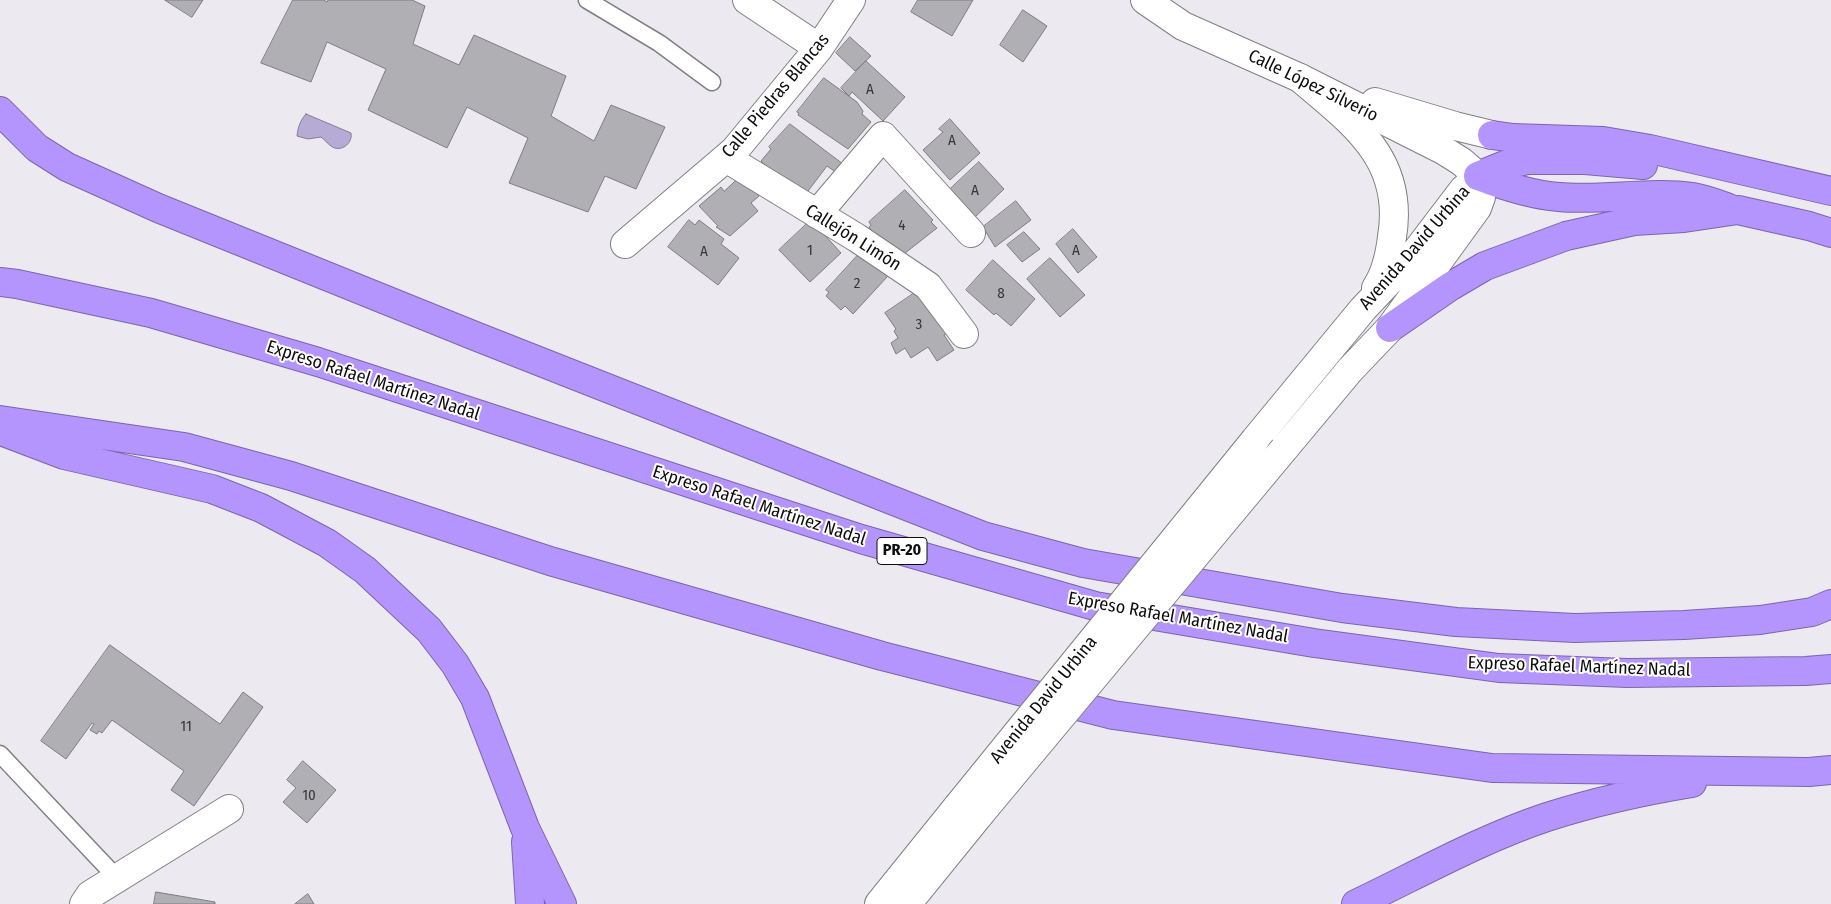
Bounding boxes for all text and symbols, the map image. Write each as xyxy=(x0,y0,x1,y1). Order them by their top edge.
street label: Calle Piedras Blancas xyxy=(718,29,834,163)
street label: Calle López Silverio xyxy=(1244,45,1382,127)
house number: A xyxy=(866,81,874,99)
house number: A xyxy=(948,132,956,150)
street label: Avenida David Urbina xyxy=(1355,181,1475,315)
house number: A xyxy=(971,182,979,200)
street label: Callejón Limón xyxy=(801,200,905,276)
house number: 4 xyxy=(898,217,906,235)
house number: 1 xyxy=(807,242,813,260)
house number: A xyxy=(1072,242,1080,260)
house number: A xyxy=(700,243,708,261)
house number: 2 xyxy=(854,275,860,293)
house number: 8 xyxy=(997,285,1005,303)
house number: 3 xyxy=(916,316,922,334)
street label: Expreso Rafael Martínez Nadal xyxy=(264,336,482,426)
street label: Expreso Rafael Martínez Nadal xyxy=(650,461,868,551)
road number: PR-20 xyxy=(877,538,927,564)
street label: Expreso Rafael Martínez Nadal xyxy=(1066,588,1290,648)
street label: Avenida David Urbina xyxy=(986,632,1102,768)
street label: Expreso Rafael Martínez Nadal xyxy=(1467,652,1691,682)
house number: 11 xyxy=(180,718,192,736)
house number: 10 xyxy=(302,787,316,805)

